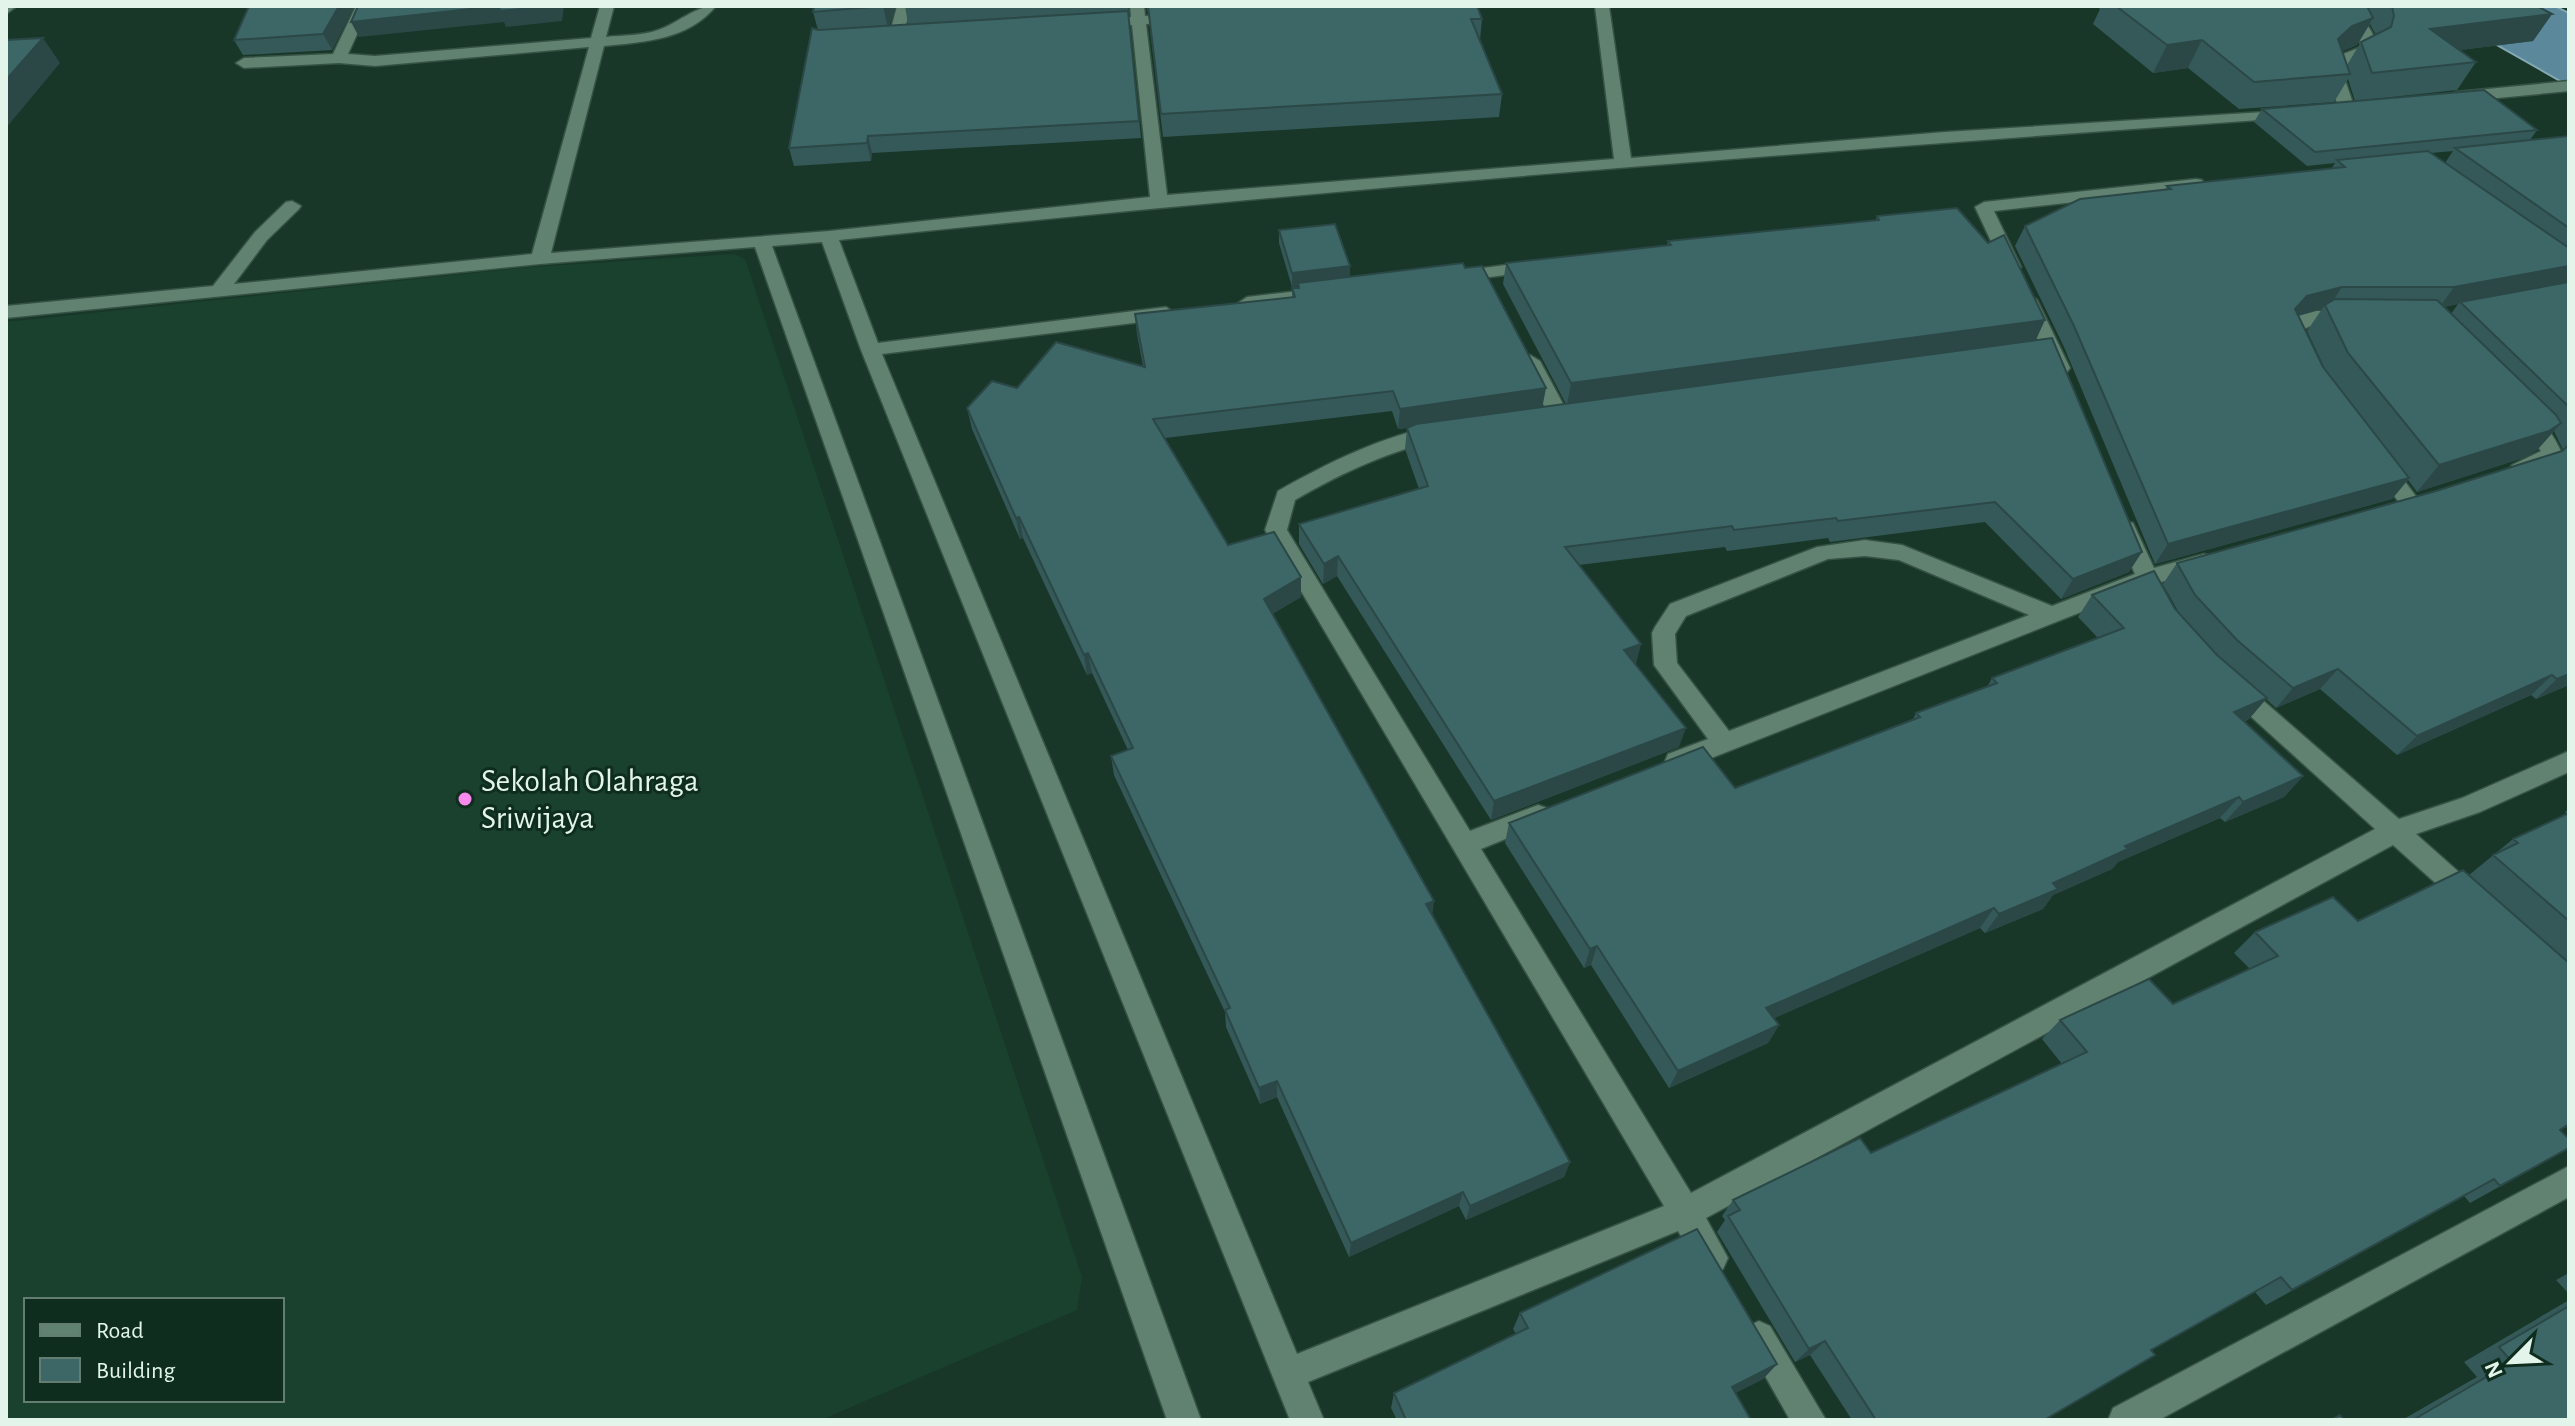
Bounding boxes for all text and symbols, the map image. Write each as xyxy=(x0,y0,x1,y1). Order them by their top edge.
place label: Sekolah Olahraga Sriwijaya xyxy=(481,765,699,834)
marker: Sekolah Olahraga Sriwijaya xyxy=(456,790,474,808)
legend xyxy=(24,1298,284,1402)
text: Road xyxy=(96,1319,144,1343)
north arrow xyxy=(2471,1322,2551,1402)
text: N xyxy=(2480,1358,2507,1381)
text: Building xyxy=(96,1359,175,1383)

